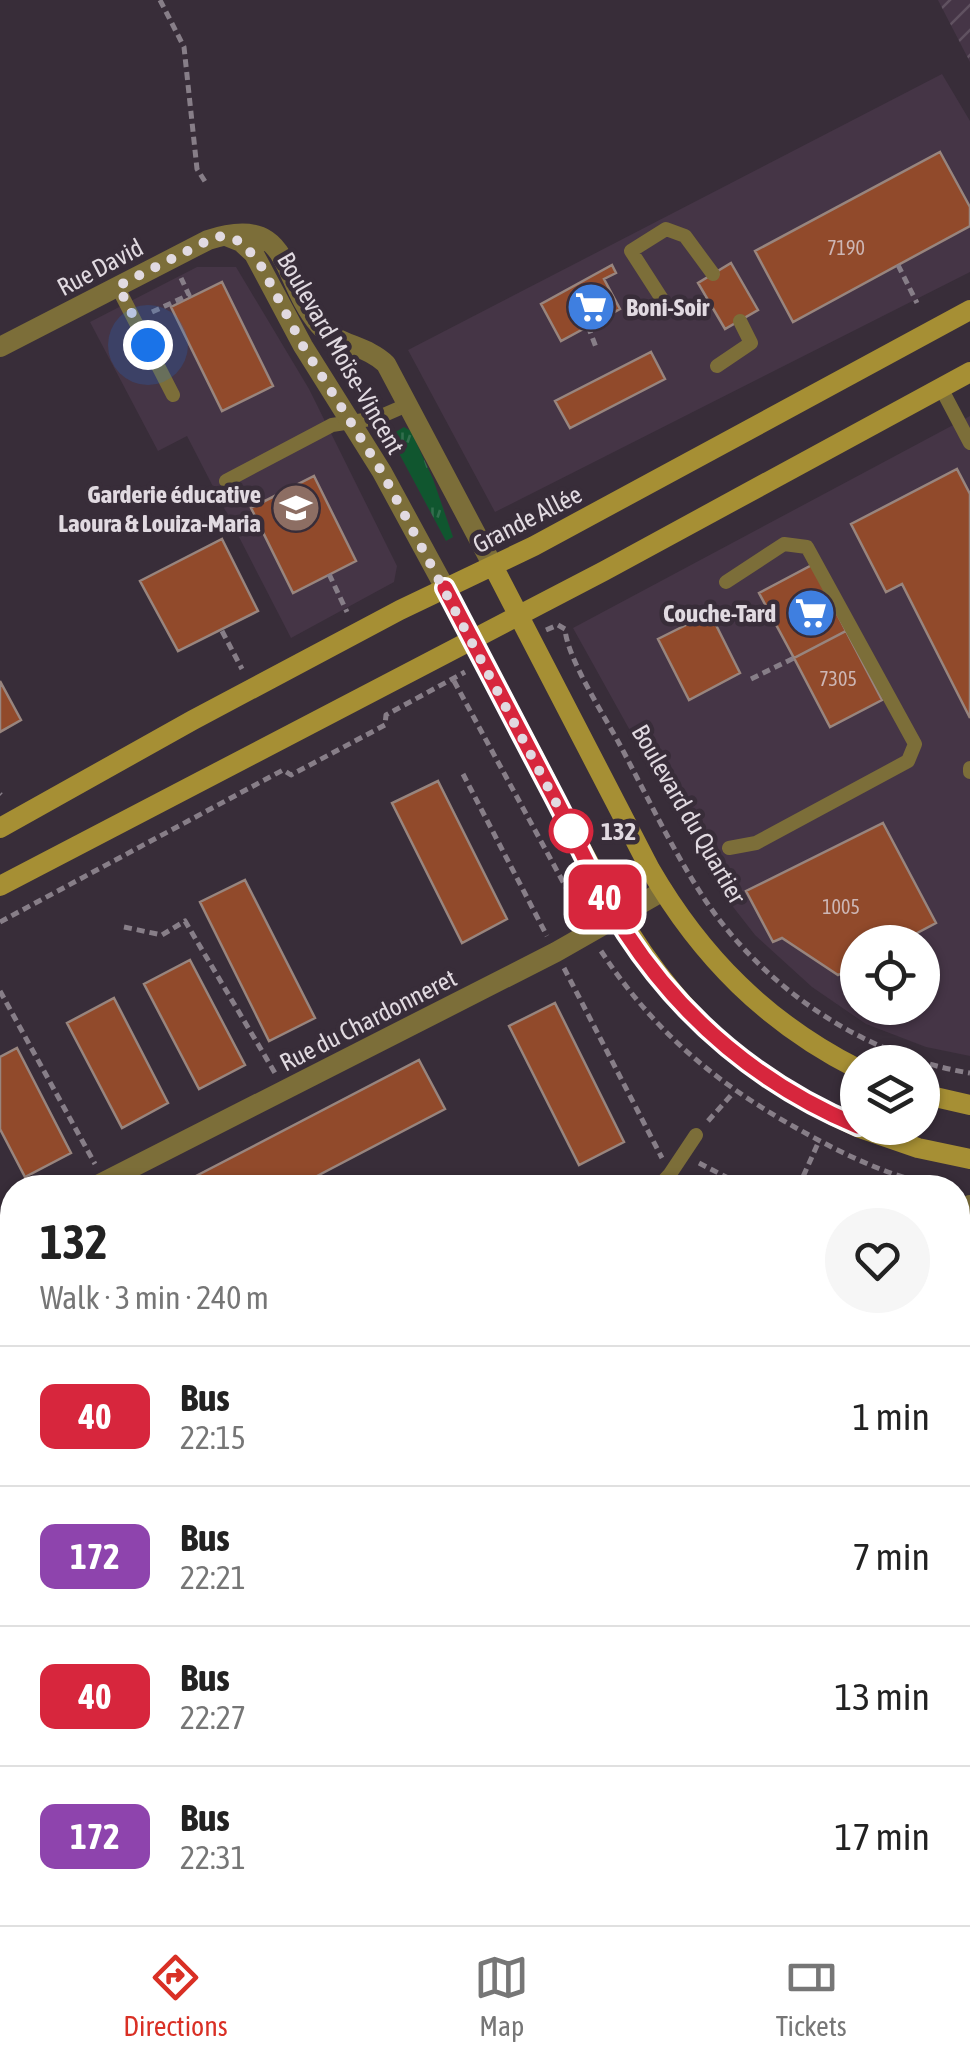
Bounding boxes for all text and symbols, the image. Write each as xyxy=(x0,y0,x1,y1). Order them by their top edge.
street label: Rue David xyxy=(52,233,148,301)
house number: 7190 xyxy=(827,236,865,259)
street label: Boulevard Moïse-Vincent xyxy=(272,247,410,459)
supermarket icon: Boni-Soir xyxy=(565,281,617,333)
place label: Boni-Soir xyxy=(626,293,710,321)
your location xyxy=(123,320,173,370)
place label: Garderie éducative Laoura & Louiza-Maria xyxy=(58,480,261,537)
street label: Grande Allée xyxy=(468,480,586,558)
school or university icon: Garderie éducative Laoura & Louiza-Maria xyxy=(270,482,322,534)
supermarket icon: Couche-Tard xyxy=(785,587,837,639)
place label: Couche-Tard xyxy=(663,599,776,627)
house number: 7305 xyxy=(819,667,857,690)
street label: Boulevard du Quartier xyxy=(626,720,752,909)
marker: 132 xyxy=(550,810,592,852)
place label: 132 xyxy=(601,817,636,845)
line badge: 40 xyxy=(560,864,650,930)
text: 40 xyxy=(589,877,621,917)
house number: 1005 xyxy=(822,895,860,918)
map controls xyxy=(840,925,940,1145)
button: locate xyxy=(840,925,940,1025)
street label: Rue du Chardonneret xyxy=(275,963,461,1077)
button: layers xyxy=(840,1045,940,1145)
button: heart xyxy=(825,1208,930,1313)
text: 132 xyxy=(40,1214,108,1269)
text: Walk · 3 min · 240 m xyxy=(40,1279,269,1316)
text: Bus xyxy=(180,1376,230,1419)
text: 1 min xyxy=(852,1395,930,1438)
text: 40 xyxy=(79,1396,111,1436)
text: 22:15 xyxy=(180,1419,246,1456)
text: Bus xyxy=(180,1516,230,1559)
text: 7 min xyxy=(852,1535,930,1578)
text: 172 xyxy=(70,1536,120,1576)
text: 22:21 xyxy=(180,1559,246,1596)
text: Bus xyxy=(180,1656,230,1699)
text: 13 min xyxy=(835,1675,930,1718)
text: 40 xyxy=(79,1676,111,1716)
text: 22:27 xyxy=(180,1699,246,1736)
text: Bus xyxy=(180,1796,230,1839)
text: 17 min xyxy=(835,1815,930,1858)
text: 172 xyxy=(70,1816,120,1856)
text: 22:31 xyxy=(180,1839,246,1876)
tab: Directions xyxy=(123,1950,228,2042)
tab: Map xyxy=(474,1950,529,2042)
tab: Tickets xyxy=(776,1950,847,2042)

